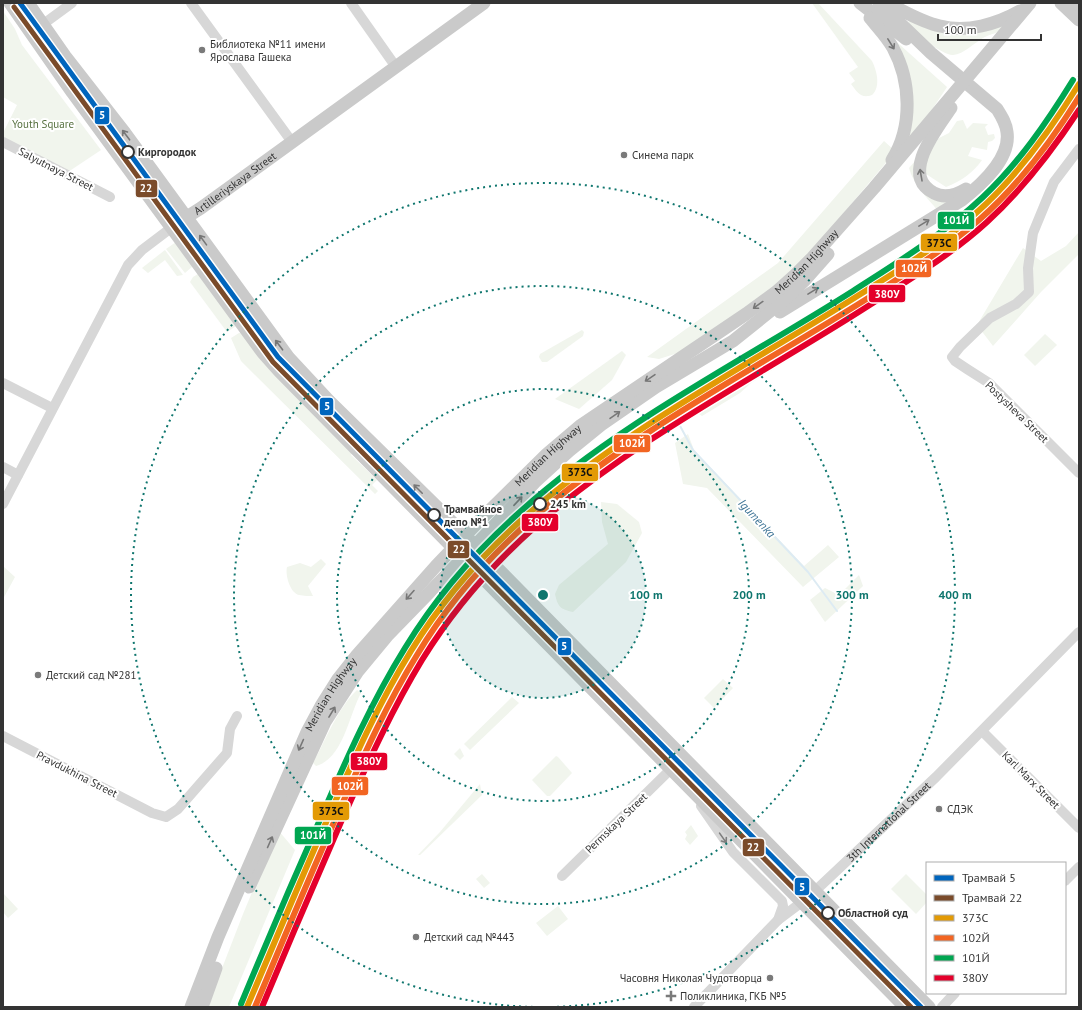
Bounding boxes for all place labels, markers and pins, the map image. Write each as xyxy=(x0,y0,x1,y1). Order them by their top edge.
place label: Библиотека №11 имени Ярослава Гашека xyxy=(210,37,325,64)
marker: Библиотека №11 имени Ярослава Гашека xyxy=(197,45,207,55)
marker: Киргородок xyxy=(121,145,135,159)
place label: Киргородок xyxy=(138,145,197,159)
place label: Синема парк xyxy=(632,148,695,162)
marker: Синема парк xyxy=(619,150,629,160)
marker: 245 km xyxy=(533,497,547,511)
place label: 245 km xyxy=(550,497,586,511)
place label: Трамвайное депо №1 xyxy=(443,502,502,529)
marker: Трамвайное депо №1 xyxy=(427,508,441,522)
centre of rings xyxy=(536,588,550,602)
place label: Детский сад №281 xyxy=(46,668,137,682)
marker: Детский сад №281 xyxy=(33,670,43,680)
place label: СДЭК xyxy=(947,802,974,816)
marker: СДЭК xyxy=(934,804,944,814)
marker: Областной суд xyxy=(821,906,835,920)
place label: Областной суд xyxy=(838,906,909,920)
place label: Детский сад №443 xyxy=(424,930,515,944)
marker: Детский сад №443 xyxy=(411,932,421,942)
place label: Часовня Николая Чудотворца xyxy=(620,971,762,985)
marker: Часовня Николая Чудотворца xyxy=(765,973,775,983)
place label: Поликлиника, ГКБ №5 xyxy=(680,989,787,1003)
marker: Поликлиника, ГКБ №5 xyxy=(665,990,677,1002)

